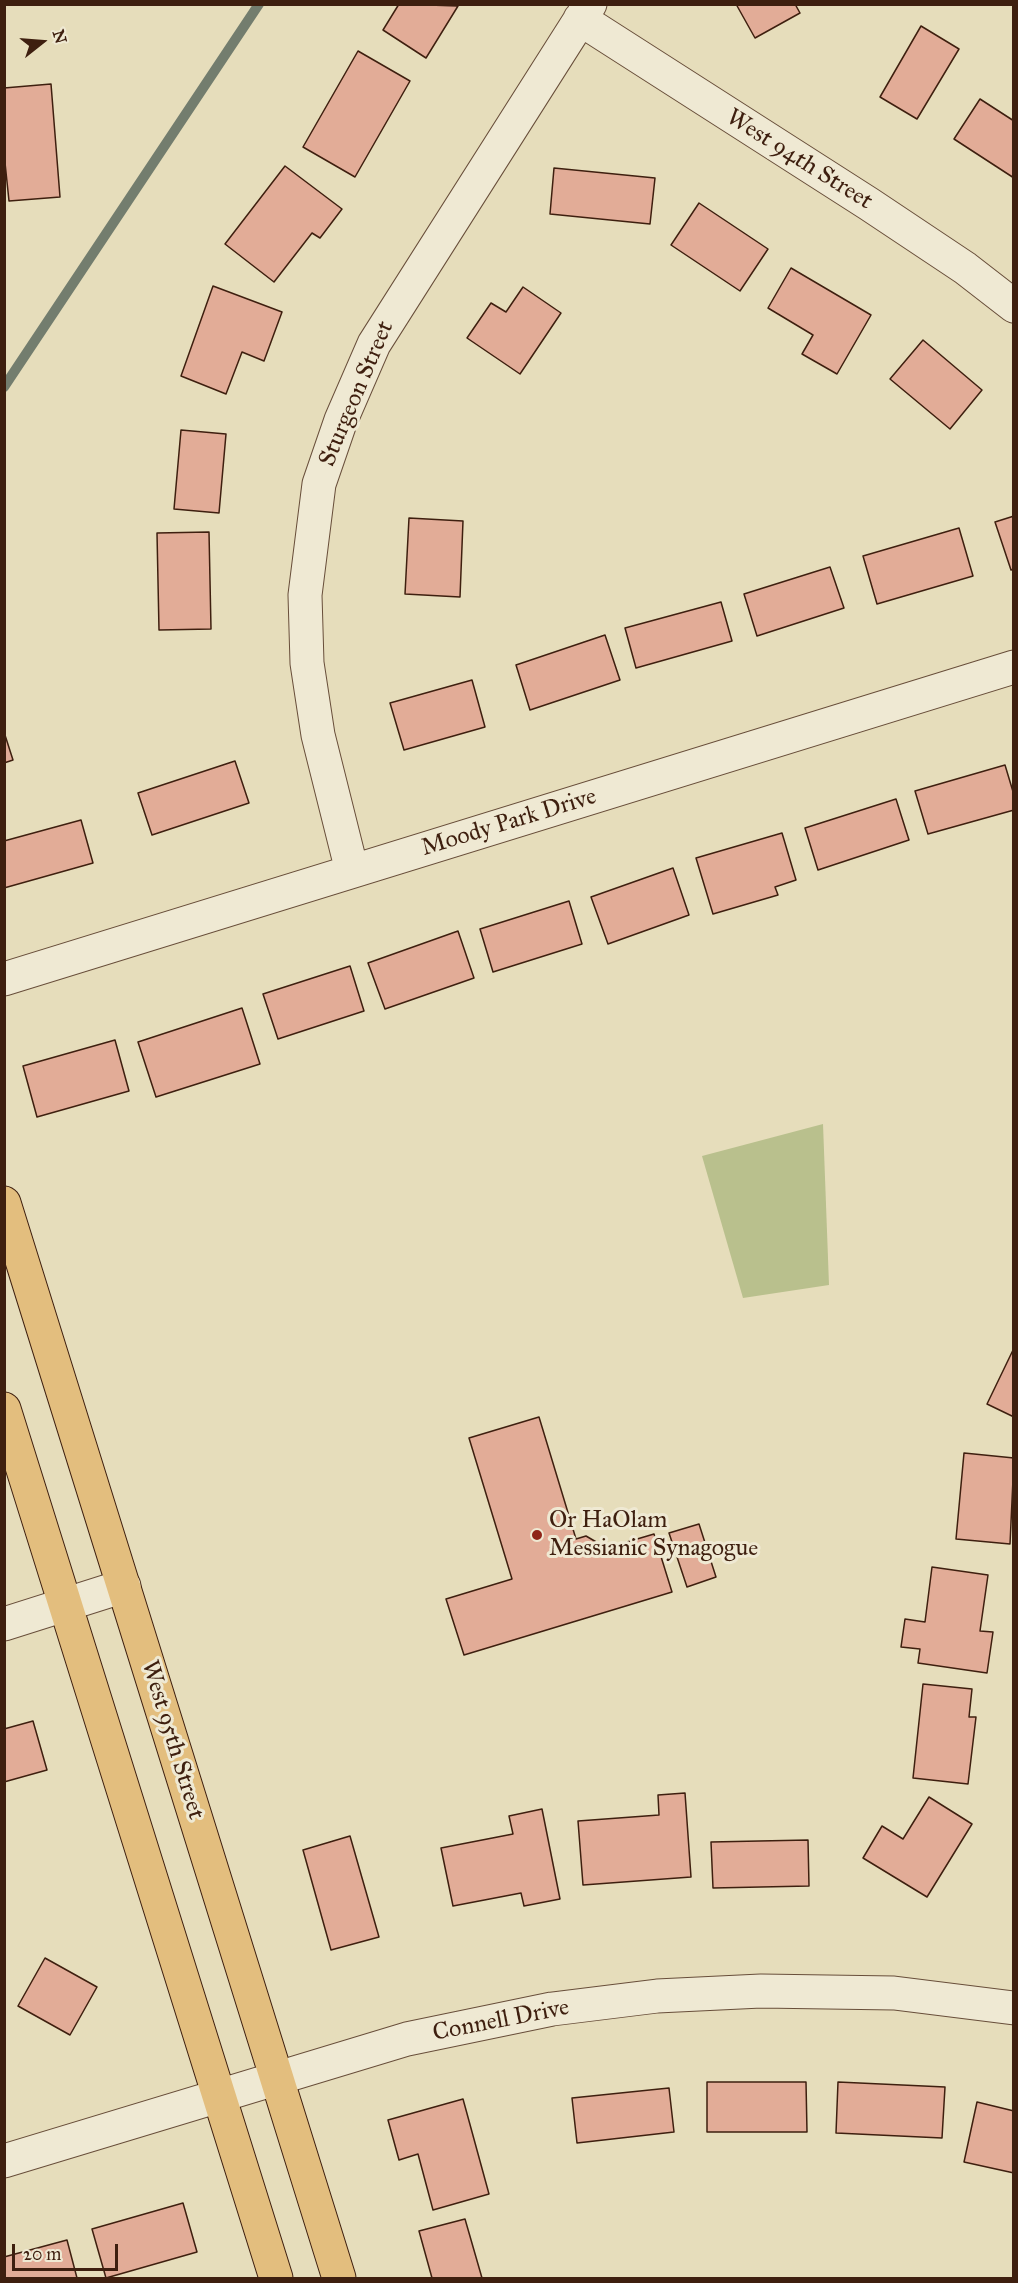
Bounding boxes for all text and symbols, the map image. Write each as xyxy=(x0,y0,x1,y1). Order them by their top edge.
north arrow xyxy=(12,12,72,72)
text: N xyxy=(49,27,71,46)
street label: West 94th Street xyxy=(721,104,877,216)
street label: Sturgeon Street xyxy=(313,317,401,471)
street label: Moody Park Drive xyxy=(418,783,600,863)
place label: Or HaOlam Messianic Synagogue xyxy=(549,1507,758,1563)
marker: Or HaOlam Messianic Synagogue xyxy=(530,1528,544,1542)
street label: West 95th Street xyxy=(134,1657,210,1823)
street label: Connell Drive xyxy=(430,1994,572,2048)
scale bar xyxy=(15,2232,122,2270)
text: 20 m xyxy=(23,2243,61,2265)

